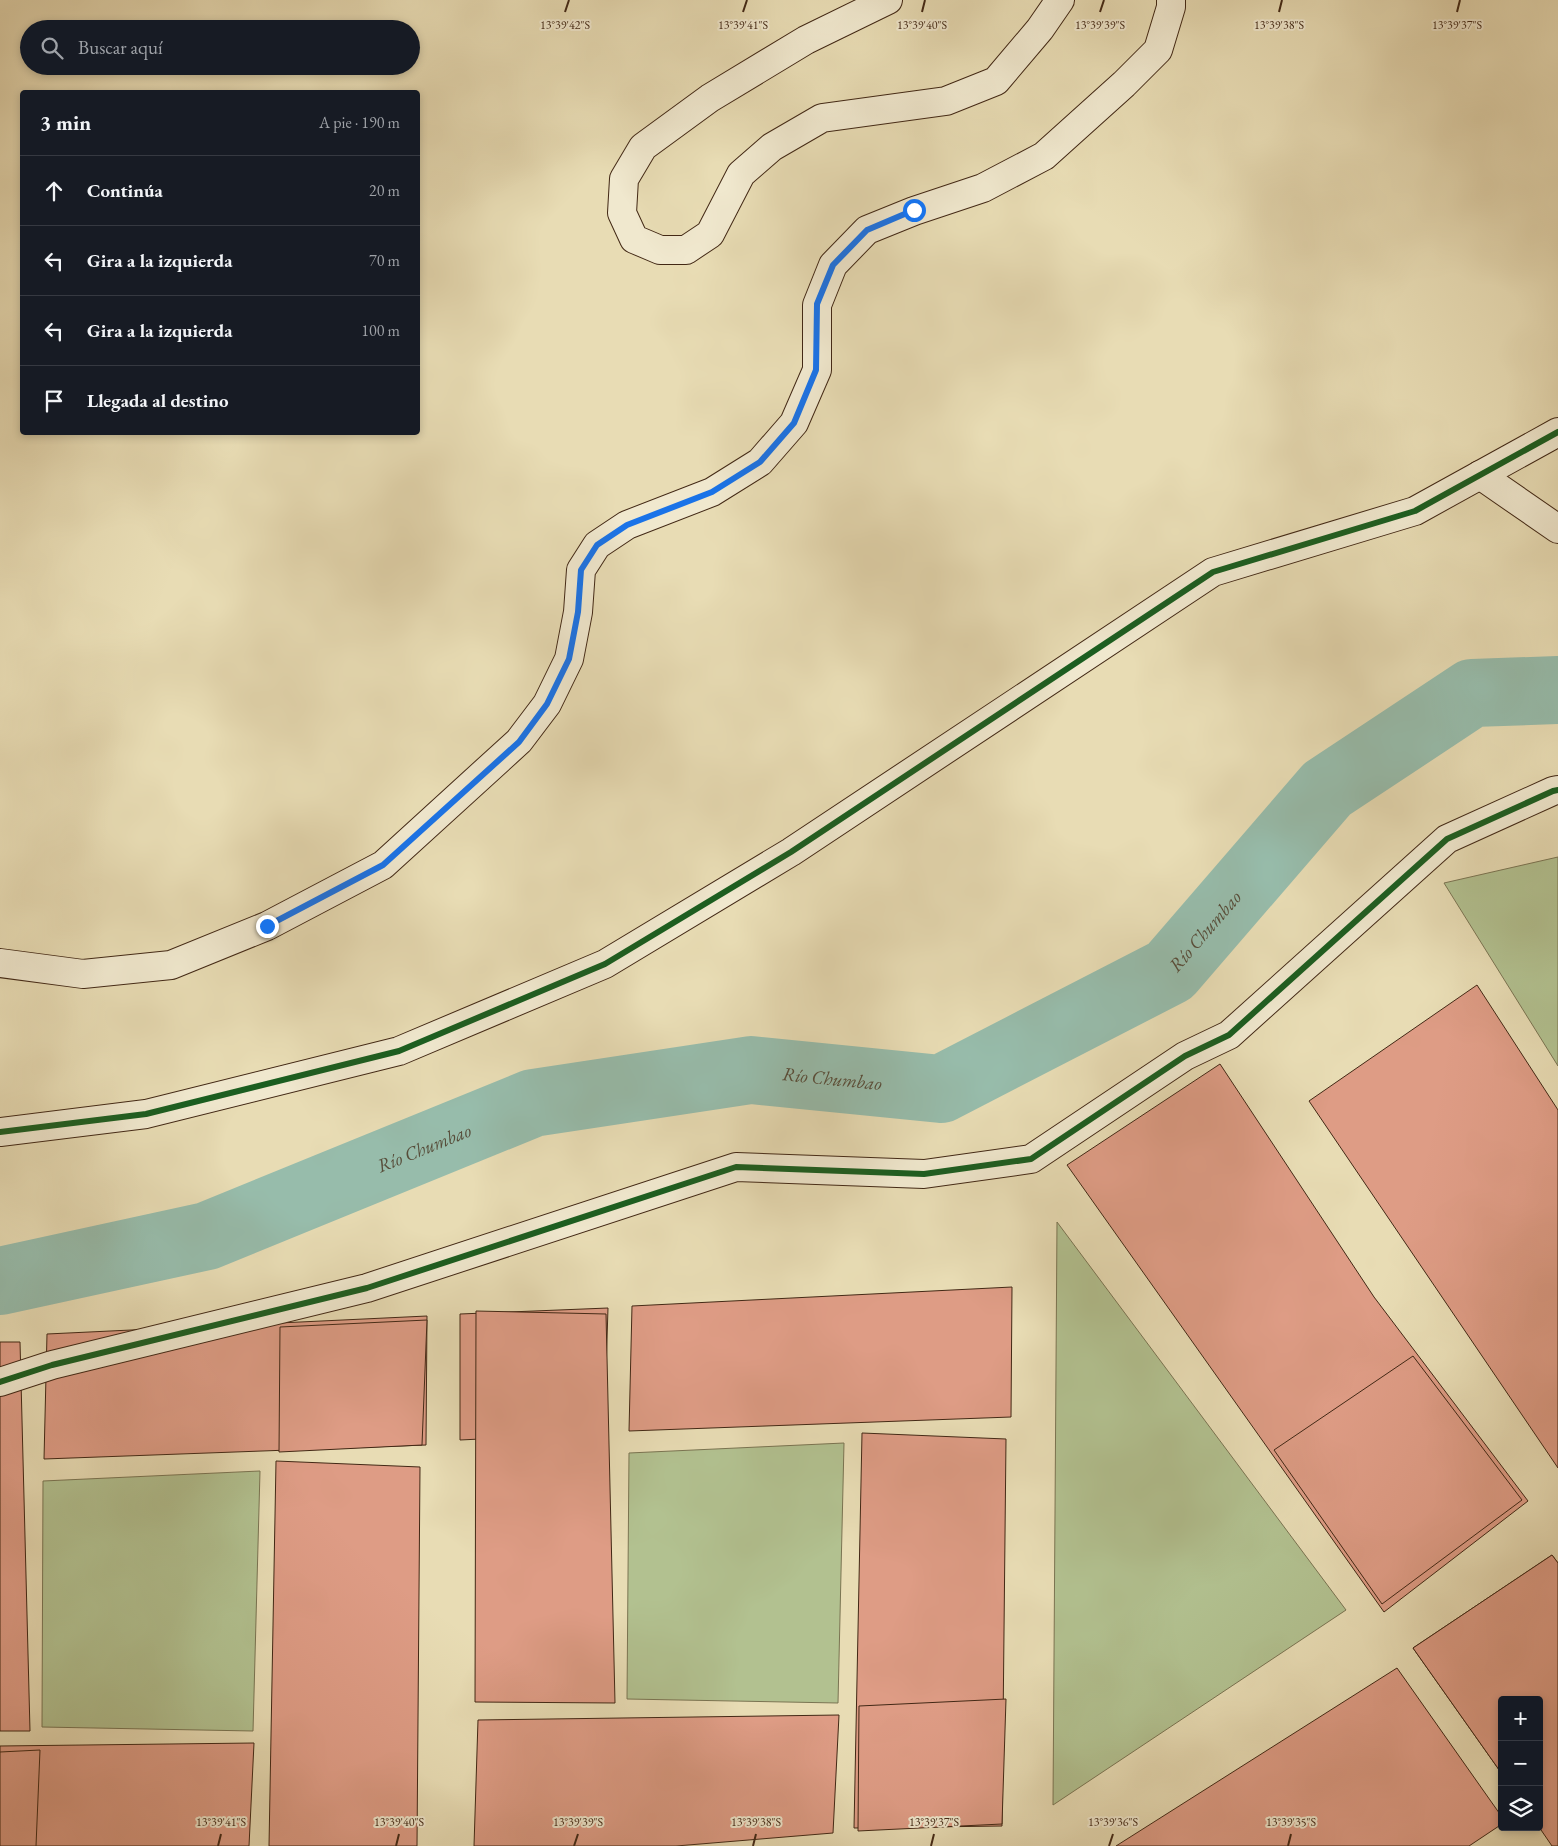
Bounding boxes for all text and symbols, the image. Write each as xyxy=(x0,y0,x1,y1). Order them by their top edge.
text: 13°39'42"S xyxy=(540,17,590,33)
text: 13°39'41"S xyxy=(718,17,768,33)
text: 13°39'40"S xyxy=(897,17,947,33)
text: 13°39'39"S xyxy=(1075,17,1125,33)
text: 13°39'38"S xyxy=(1254,17,1304,33)
text: 13°39'37"S xyxy=(1432,17,1482,33)
search box xyxy=(20,20,420,75)
icon: search xyxy=(38,34,66,62)
text: Buscar aquí xyxy=(78,35,163,60)
text: 3 min xyxy=(40,109,91,136)
text: A pie · 190 m xyxy=(319,112,400,133)
icon: ahead xyxy=(40,177,68,205)
text: Continúa xyxy=(87,178,163,203)
text: 20 m xyxy=(369,180,400,201)
route start xyxy=(903,199,926,222)
icon: left xyxy=(40,247,68,275)
text: Gira a la izquierda xyxy=(87,248,233,273)
text: 70 m xyxy=(369,250,400,271)
icon: left xyxy=(40,317,68,345)
text: Gira a la izquierda xyxy=(87,318,233,343)
text: 100 m xyxy=(361,320,400,341)
icon: arrive xyxy=(40,387,68,415)
text: Llegada al destino xyxy=(87,388,229,413)
water label: Río Chumbao xyxy=(1163,885,1247,977)
route end xyxy=(256,915,279,938)
water label: Río Chumbao xyxy=(781,1061,883,1096)
water label: Río Chumbao xyxy=(373,1118,475,1178)
map controls xyxy=(1498,1696,1543,1831)
button: + xyxy=(1498,1696,1543,1741)
button: − xyxy=(1498,1741,1543,1786)
button: layers xyxy=(1498,1786,1543,1831)
text: 13°39'41"S xyxy=(196,1814,246,1830)
text: 13°39'40"S xyxy=(374,1814,424,1830)
text: 13°39'39"S xyxy=(553,1814,603,1830)
text: 13°39'38"S xyxy=(731,1814,781,1830)
text: 13°39'37"S xyxy=(909,1814,959,1830)
text: 13°39'36"S xyxy=(1088,1814,1138,1830)
text: 13°39'35"S xyxy=(1266,1814,1316,1830)

